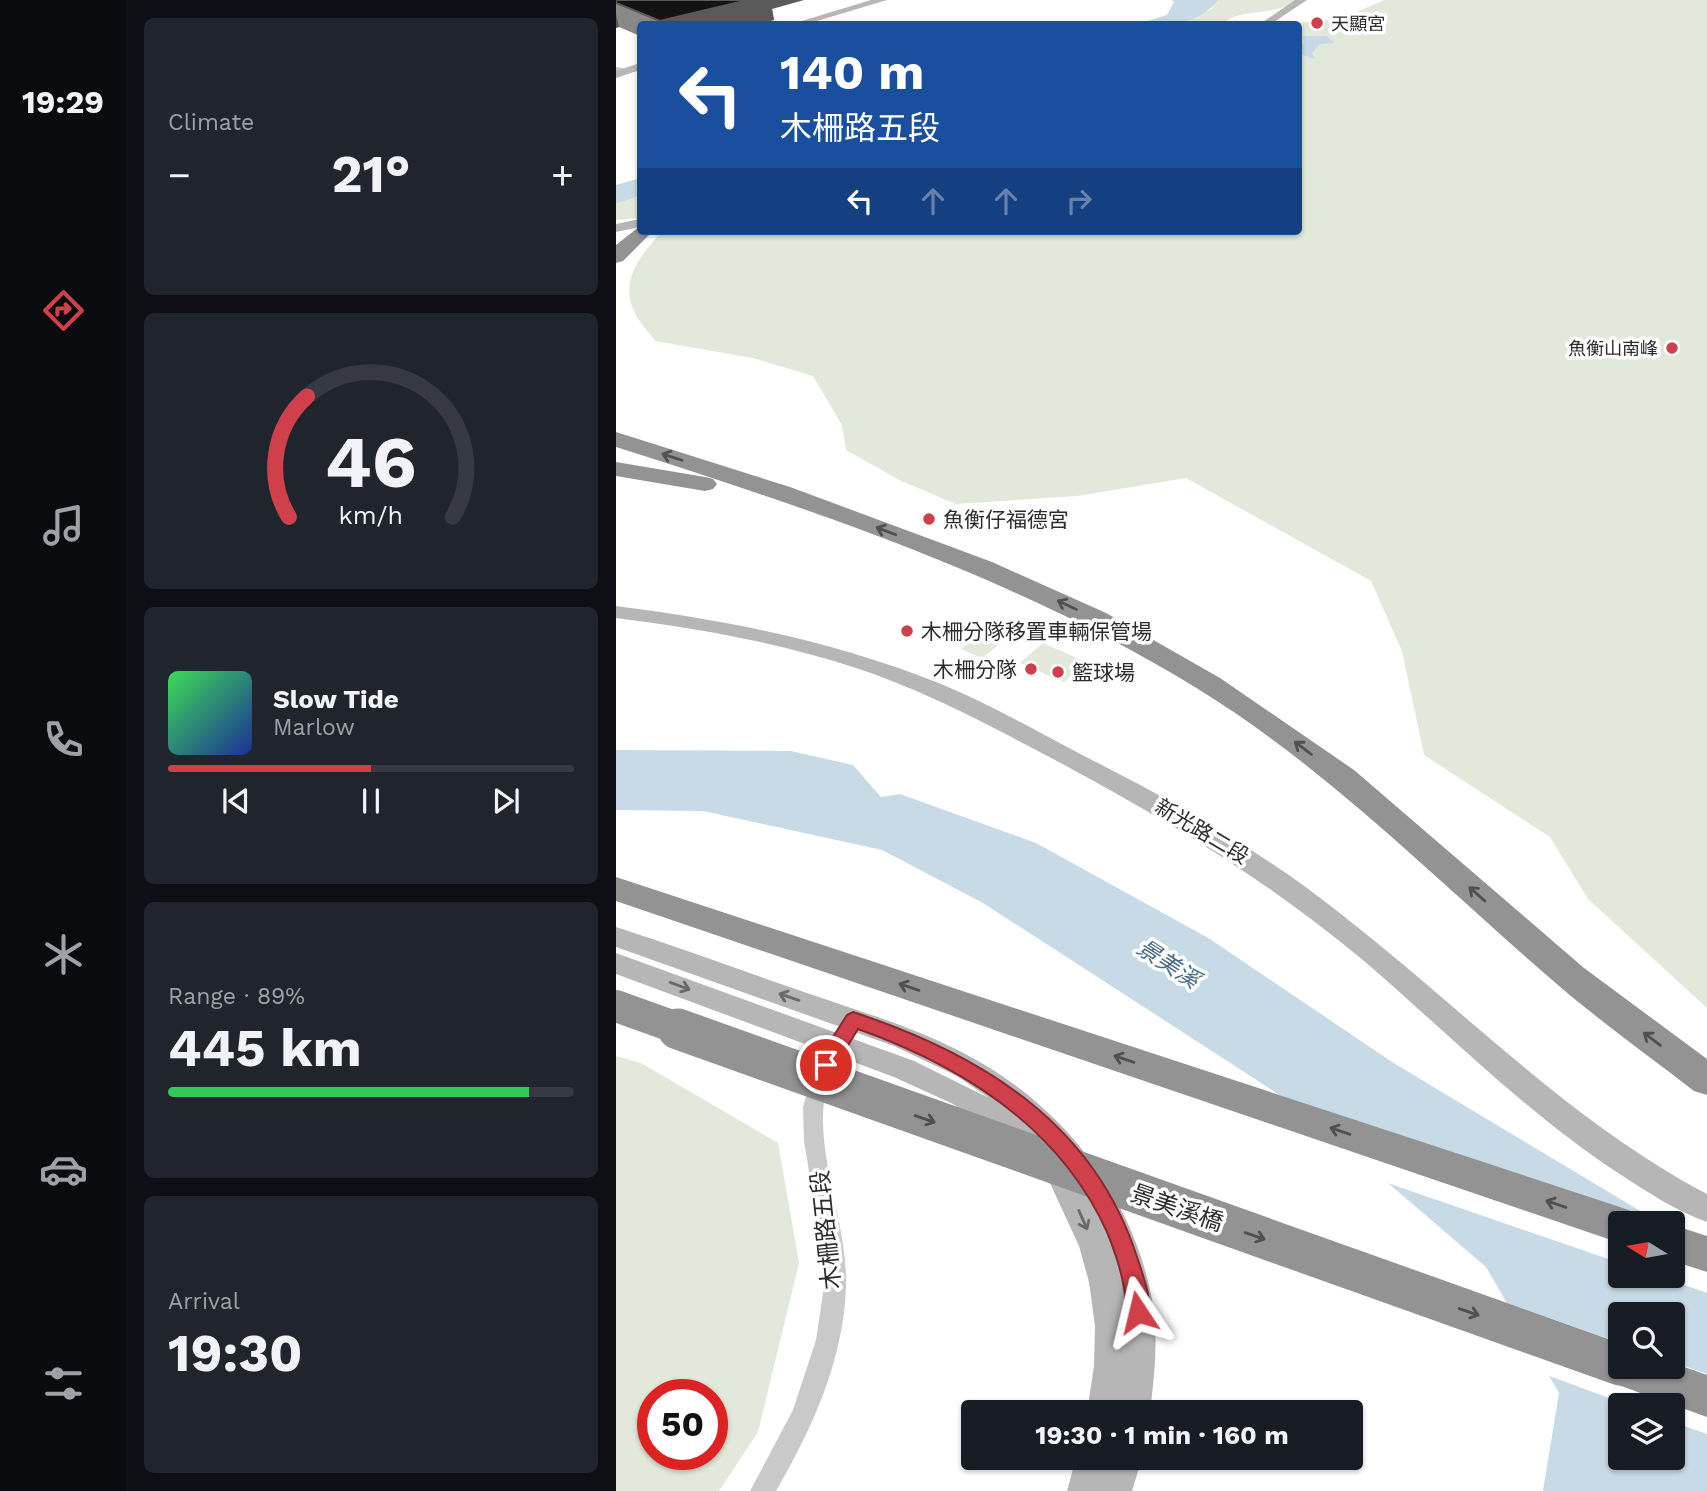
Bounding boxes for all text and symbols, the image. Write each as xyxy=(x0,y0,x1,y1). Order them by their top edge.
place label: 天顯宮 xyxy=(1331,13,1385,34)
marker: 天顯宮 xyxy=(1309,15,1325,31)
text: 140 m xyxy=(780,43,924,101)
icon: left xyxy=(665,49,756,140)
text: 19:29 xyxy=(22,83,104,121)
text: Climate xyxy=(168,109,254,136)
text: 木柵路五段 xyxy=(780,109,940,147)
text: 21° xyxy=(331,144,411,205)
text: − xyxy=(168,153,191,197)
text: + xyxy=(551,153,574,197)
icon: left xyxy=(841,182,879,220)
icon: ahead xyxy=(914,182,952,220)
icon: ahead xyxy=(987,182,1025,220)
icon: right xyxy=(1060,182,1098,220)
icon: directions xyxy=(39,286,88,335)
place label: 魚衡山南峰 xyxy=(1568,338,1658,359)
marker: 魚衡山南峰 xyxy=(1664,340,1680,356)
text: 46 xyxy=(325,419,417,505)
one-way arrow xyxy=(661,450,683,462)
icon: music xyxy=(39,501,88,550)
text: km/h xyxy=(339,501,403,530)
place label: 魚衡仔福德宮 xyxy=(943,507,1069,532)
marker: 魚衡仔福德宮 xyxy=(921,511,937,527)
one-way arrow xyxy=(875,524,897,537)
one-way arrow xyxy=(1057,598,1078,611)
place label: 木柵分隊移置車輛保管場 xyxy=(921,619,1152,644)
marker: 木柵分隊移置車輛保管場 xyxy=(899,623,915,639)
place label: 木柵分隊 xyxy=(933,657,1017,682)
place label: 籃球場 xyxy=(1072,660,1135,685)
marker: 木柵分隊 xyxy=(1023,661,1039,677)
marker: 籃球場 xyxy=(1050,664,1066,680)
text: Slow Tide xyxy=(273,684,399,714)
text: Marlow xyxy=(273,714,355,741)
icon: phone xyxy=(39,715,88,764)
one-way arrow xyxy=(1294,741,1313,756)
icon: previous xyxy=(217,782,255,820)
icon: pause xyxy=(352,782,390,820)
icon: next xyxy=(487,782,525,820)
street label: 新光路二段 xyxy=(1151,793,1253,869)
one-way arrow xyxy=(1468,886,1486,902)
icon: climate xyxy=(39,930,88,979)
water label: 景美溪 xyxy=(1132,934,1207,996)
one-way arrow xyxy=(898,980,920,992)
one-way arrow xyxy=(669,981,691,993)
text: Range · 89% xyxy=(168,983,305,1010)
one-way arrow xyxy=(778,990,800,1003)
text: 445 km xyxy=(168,1018,362,1079)
one-way arrow xyxy=(1643,1032,1662,1047)
pin xyxy=(796,1035,856,1095)
icon: arrive xyxy=(807,1046,845,1084)
one-way arrow xyxy=(1114,1052,1136,1064)
one-way arrow xyxy=(913,1114,935,1126)
one-way arrow xyxy=(1329,1124,1351,1137)
icon: car xyxy=(39,1145,88,1194)
street label: 木柵路五段 xyxy=(806,1169,846,1291)
street label: 景美溪橋 xyxy=(1127,1179,1227,1237)
one-way arrow xyxy=(1545,1196,1567,1209)
one-way arrow xyxy=(1077,1208,1090,1230)
north arrow xyxy=(1608,1211,1685,1288)
map controls xyxy=(1608,1211,1685,1470)
one-way arrow xyxy=(1243,1231,1265,1243)
position arrow xyxy=(1101,1275,1175,1349)
text: Arrival xyxy=(168,1288,240,1315)
button: search xyxy=(1608,1302,1685,1379)
one-way arrow xyxy=(1458,1307,1480,1319)
text: 19:30 xyxy=(168,1323,302,1384)
icon: filters xyxy=(39,1359,88,1408)
speed limit sign: 50 xyxy=(637,1379,728,1470)
button: layers xyxy=(1608,1393,1685,1470)
text: 19:30 · 1 min · 160 m xyxy=(1035,1420,1289,1450)

